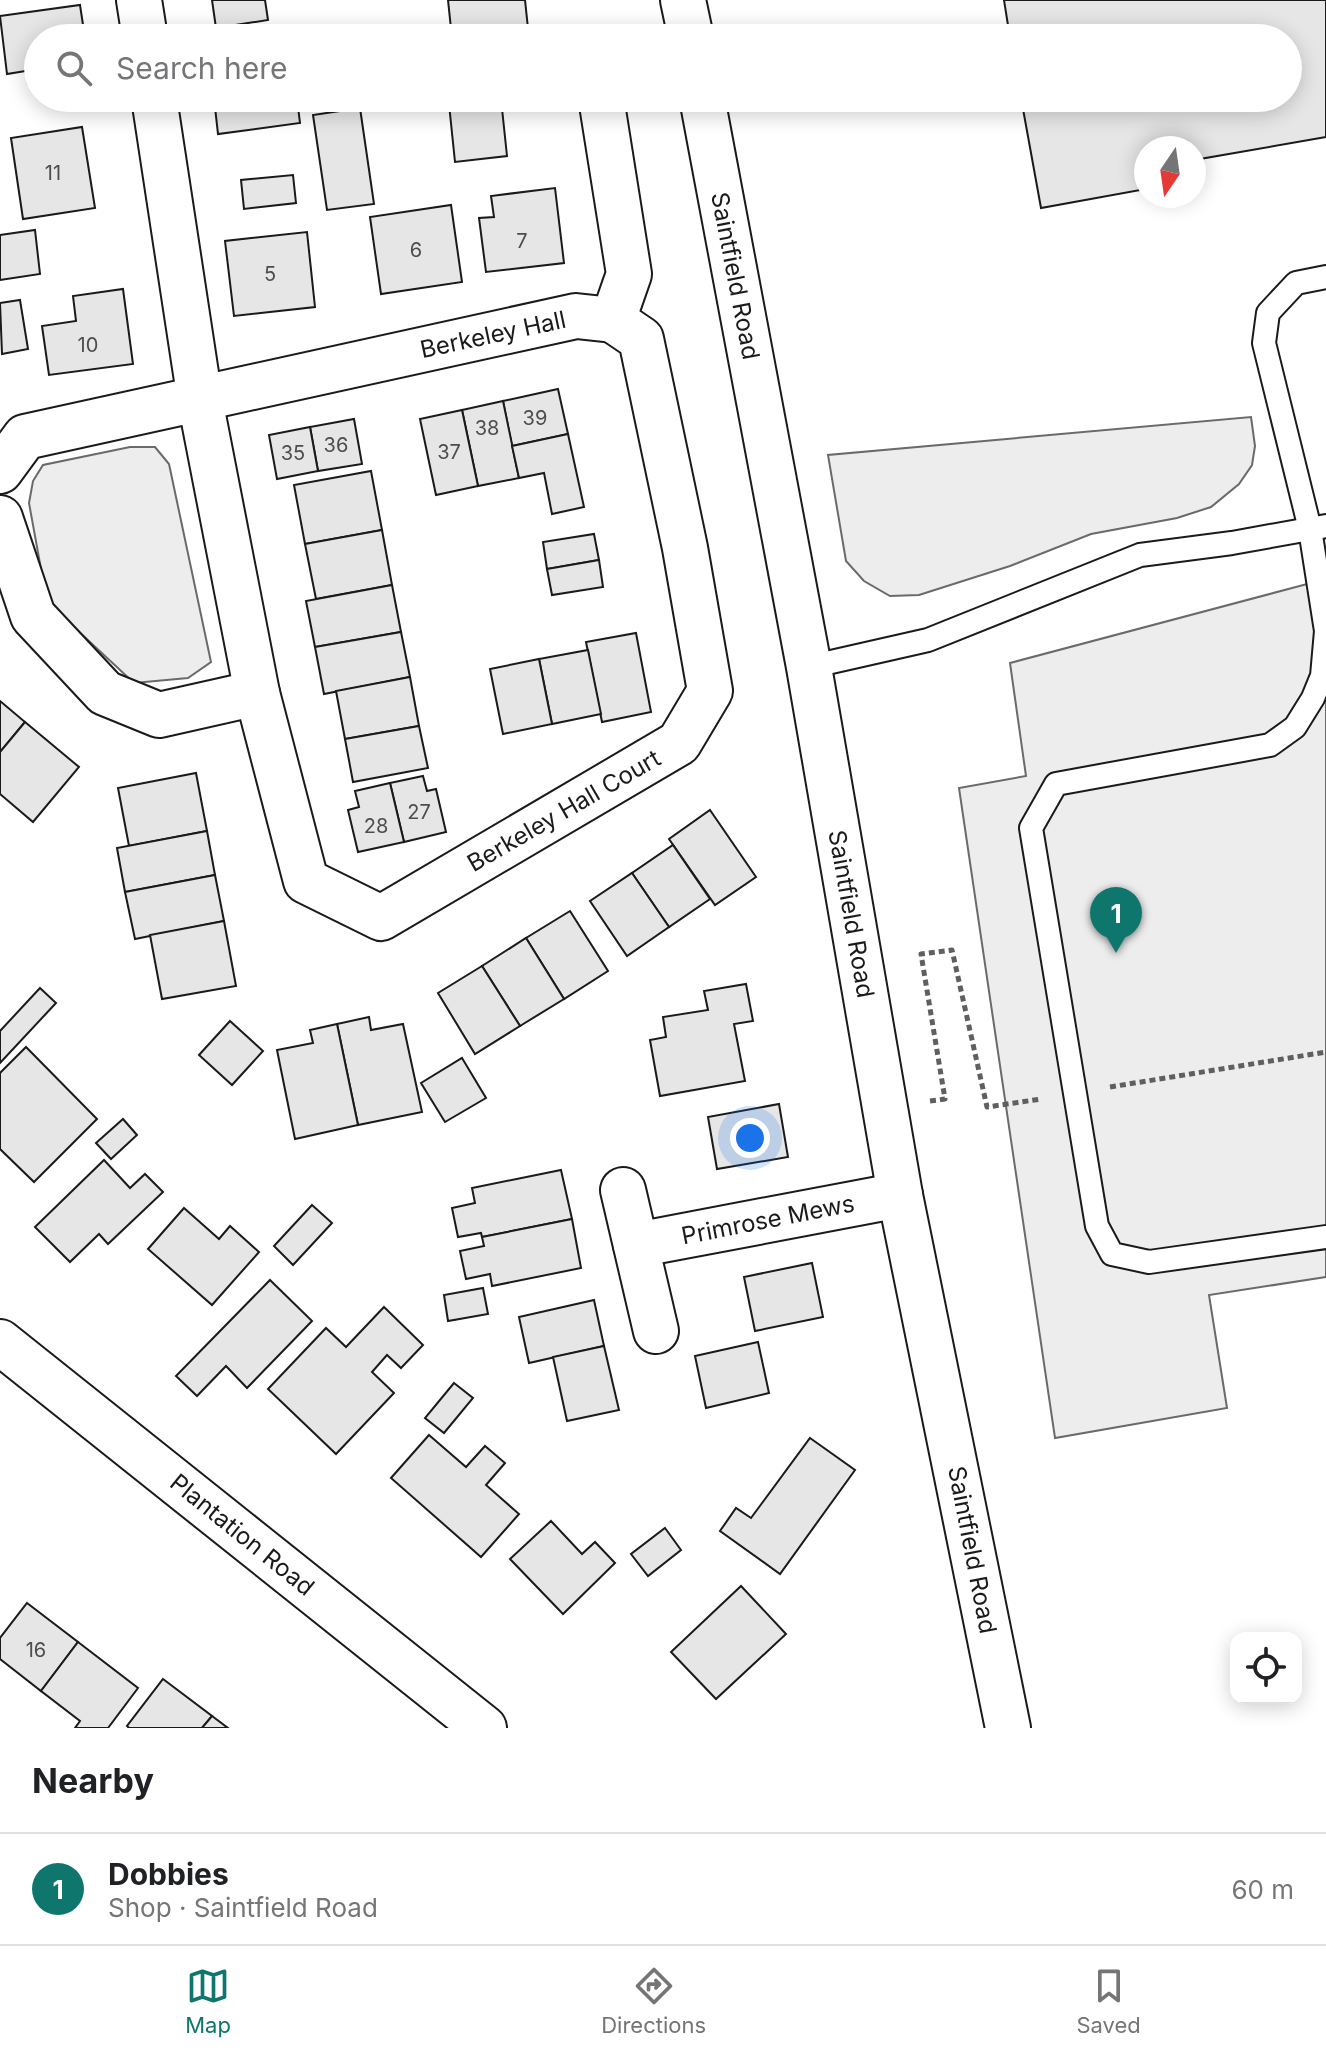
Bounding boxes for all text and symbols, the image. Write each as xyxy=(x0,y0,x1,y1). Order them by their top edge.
search box xyxy=(24,24,1302,112)
icon: search xyxy=(52,46,96,90)
text: Search here xyxy=(116,50,288,86)
north arrow xyxy=(1134,136,1206,208)
house number: 11 xyxy=(45,161,61,185)
street label: Saintfield Road xyxy=(705,190,766,362)
house number: 7 xyxy=(516,229,528,253)
house number: 6 xyxy=(410,238,422,262)
house number: 5 xyxy=(264,262,276,286)
street label: Berkeley Hall xyxy=(417,305,568,364)
house number: 10 xyxy=(78,333,98,357)
house number: 39 xyxy=(523,406,547,430)
house number: 38 xyxy=(475,416,499,440)
house number: 36 xyxy=(324,433,348,457)
house number: 37 xyxy=(437,440,461,464)
house number: 35 xyxy=(281,441,305,465)
street label: Berkeley Hall Court xyxy=(462,743,666,878)
house number: 27 xyxy=(407,800,431,824)
house number: 28 xyxy=(364,814,388,838)
street label: Saintfield Road xyxy=(822,828,881,1000)
pin: 1 xyxy=(1090,887,1142,953)
your location xyxy=(730,1118,770,1158)
street label: Primrose Mews xyxy=(679,1189,857,1250)
street label: Saintfield Road xyxy=(942,1464,1003,1636)
street label: Plantation Road xyxy=(164,1468,320,1602)
map controls xyxy=(1230,1632,1302,1704)
button: locate xyxy=(1230,1632,1302,1704)
house number: 16 xyxy=(26,1638,46,1662)
text: Nearby xyxy=(32,1760,154,1801)
text: Dobbies xyxy=(108,1856,229,1892)
text: 1 xyxy=(52,1874,64,1905)
text: 60 m xyxy=(1231,1874,1294,1905)
text: Shop · Saintfield Road xyxy=(108,1892,378,1923)
tab: Map xyxy=(185,1964,231,2038)
tab: Directions xyxy=(601,1964,706,2038)
tab: Saved xyxy=(1076,1964,1141,2038)

